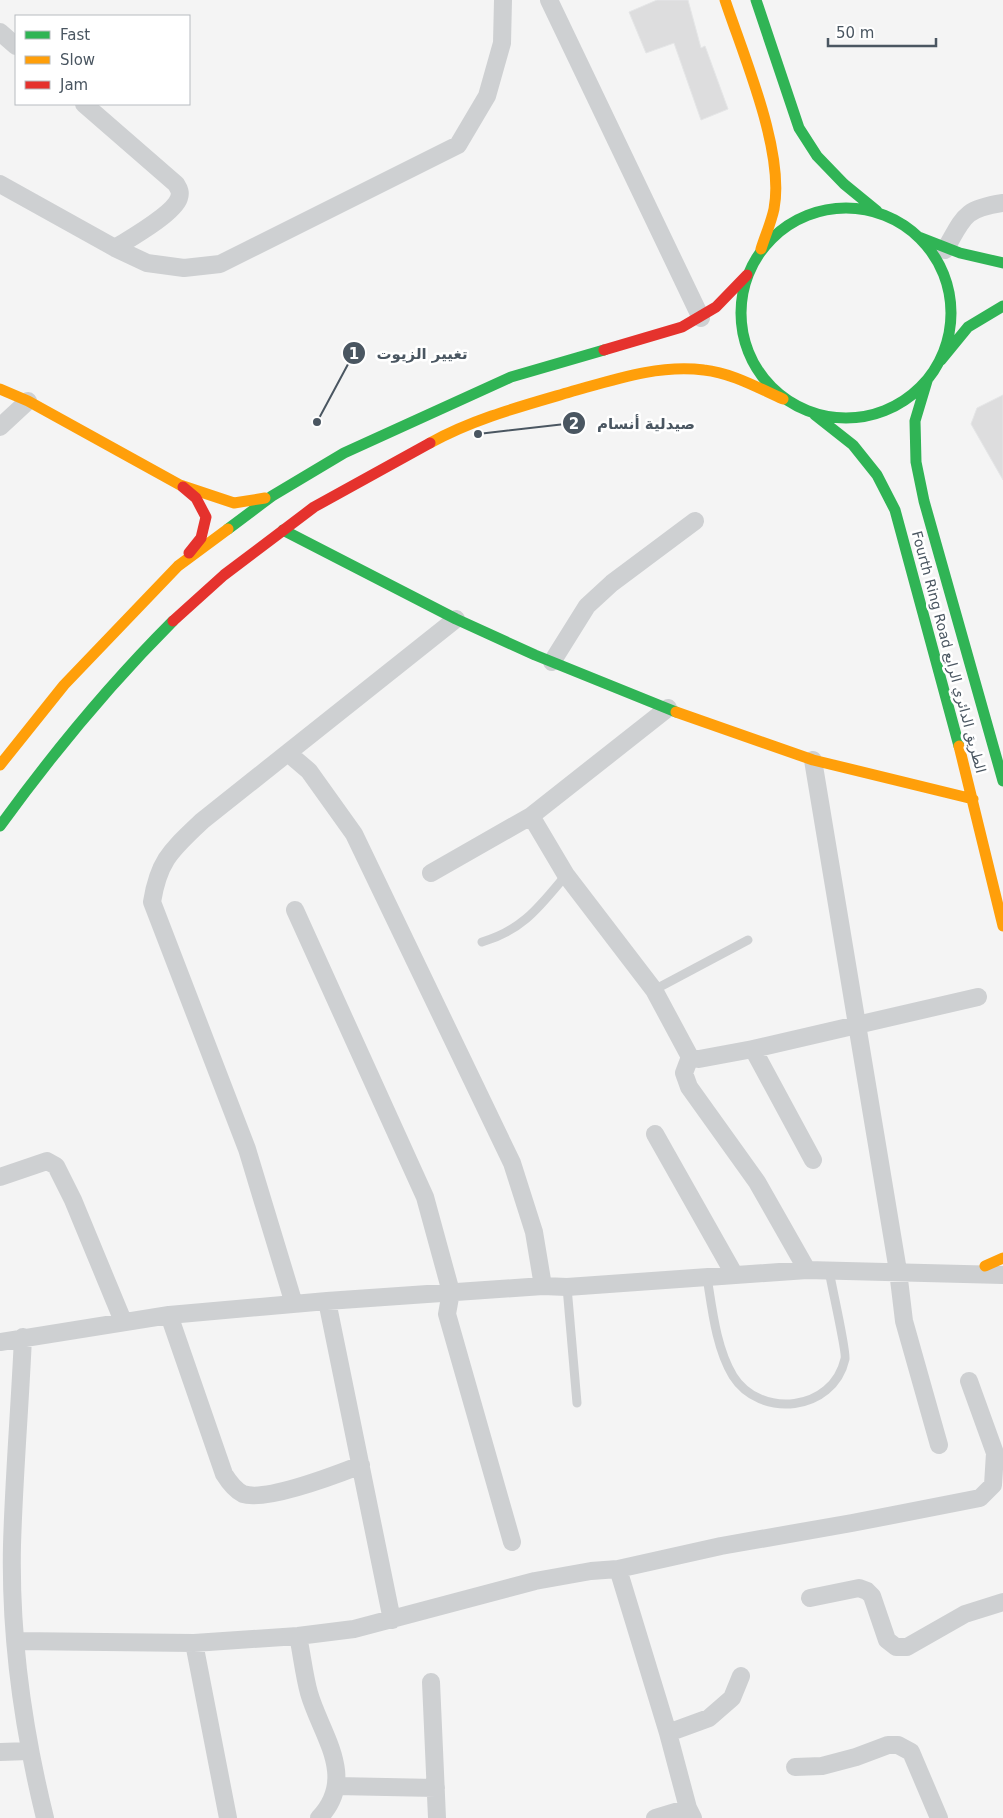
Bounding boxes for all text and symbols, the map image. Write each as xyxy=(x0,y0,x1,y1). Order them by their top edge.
legend xyxy=(15,15,190,105)
scale bar xyxy=(828,15,936,47)
text: 50 m xyxy=(836,24,874,42)
text: Fast xyxy=(60,26,90,44)
text: Slow xyxy=(60,51,95,69)
text: Jam xyxy=(59,76,88,94)
callout: تغيير الزيوت xyxy=(341,338,477,368)
text: 1 xyxy=(349,345,359,363)
text: تغيير الزيوت xyxy=(376,345,468,363)
callout: صيدلية أنسام xyxy=(562,408,705,438)
text: صيدلية أنسام xyxy=(597,414,695,433)
text: 2 xyxy=(569,415,579,433)
street label: Fourth Ring Road الطريق الدائري الرابع xyxy=(908,529,989,775)

